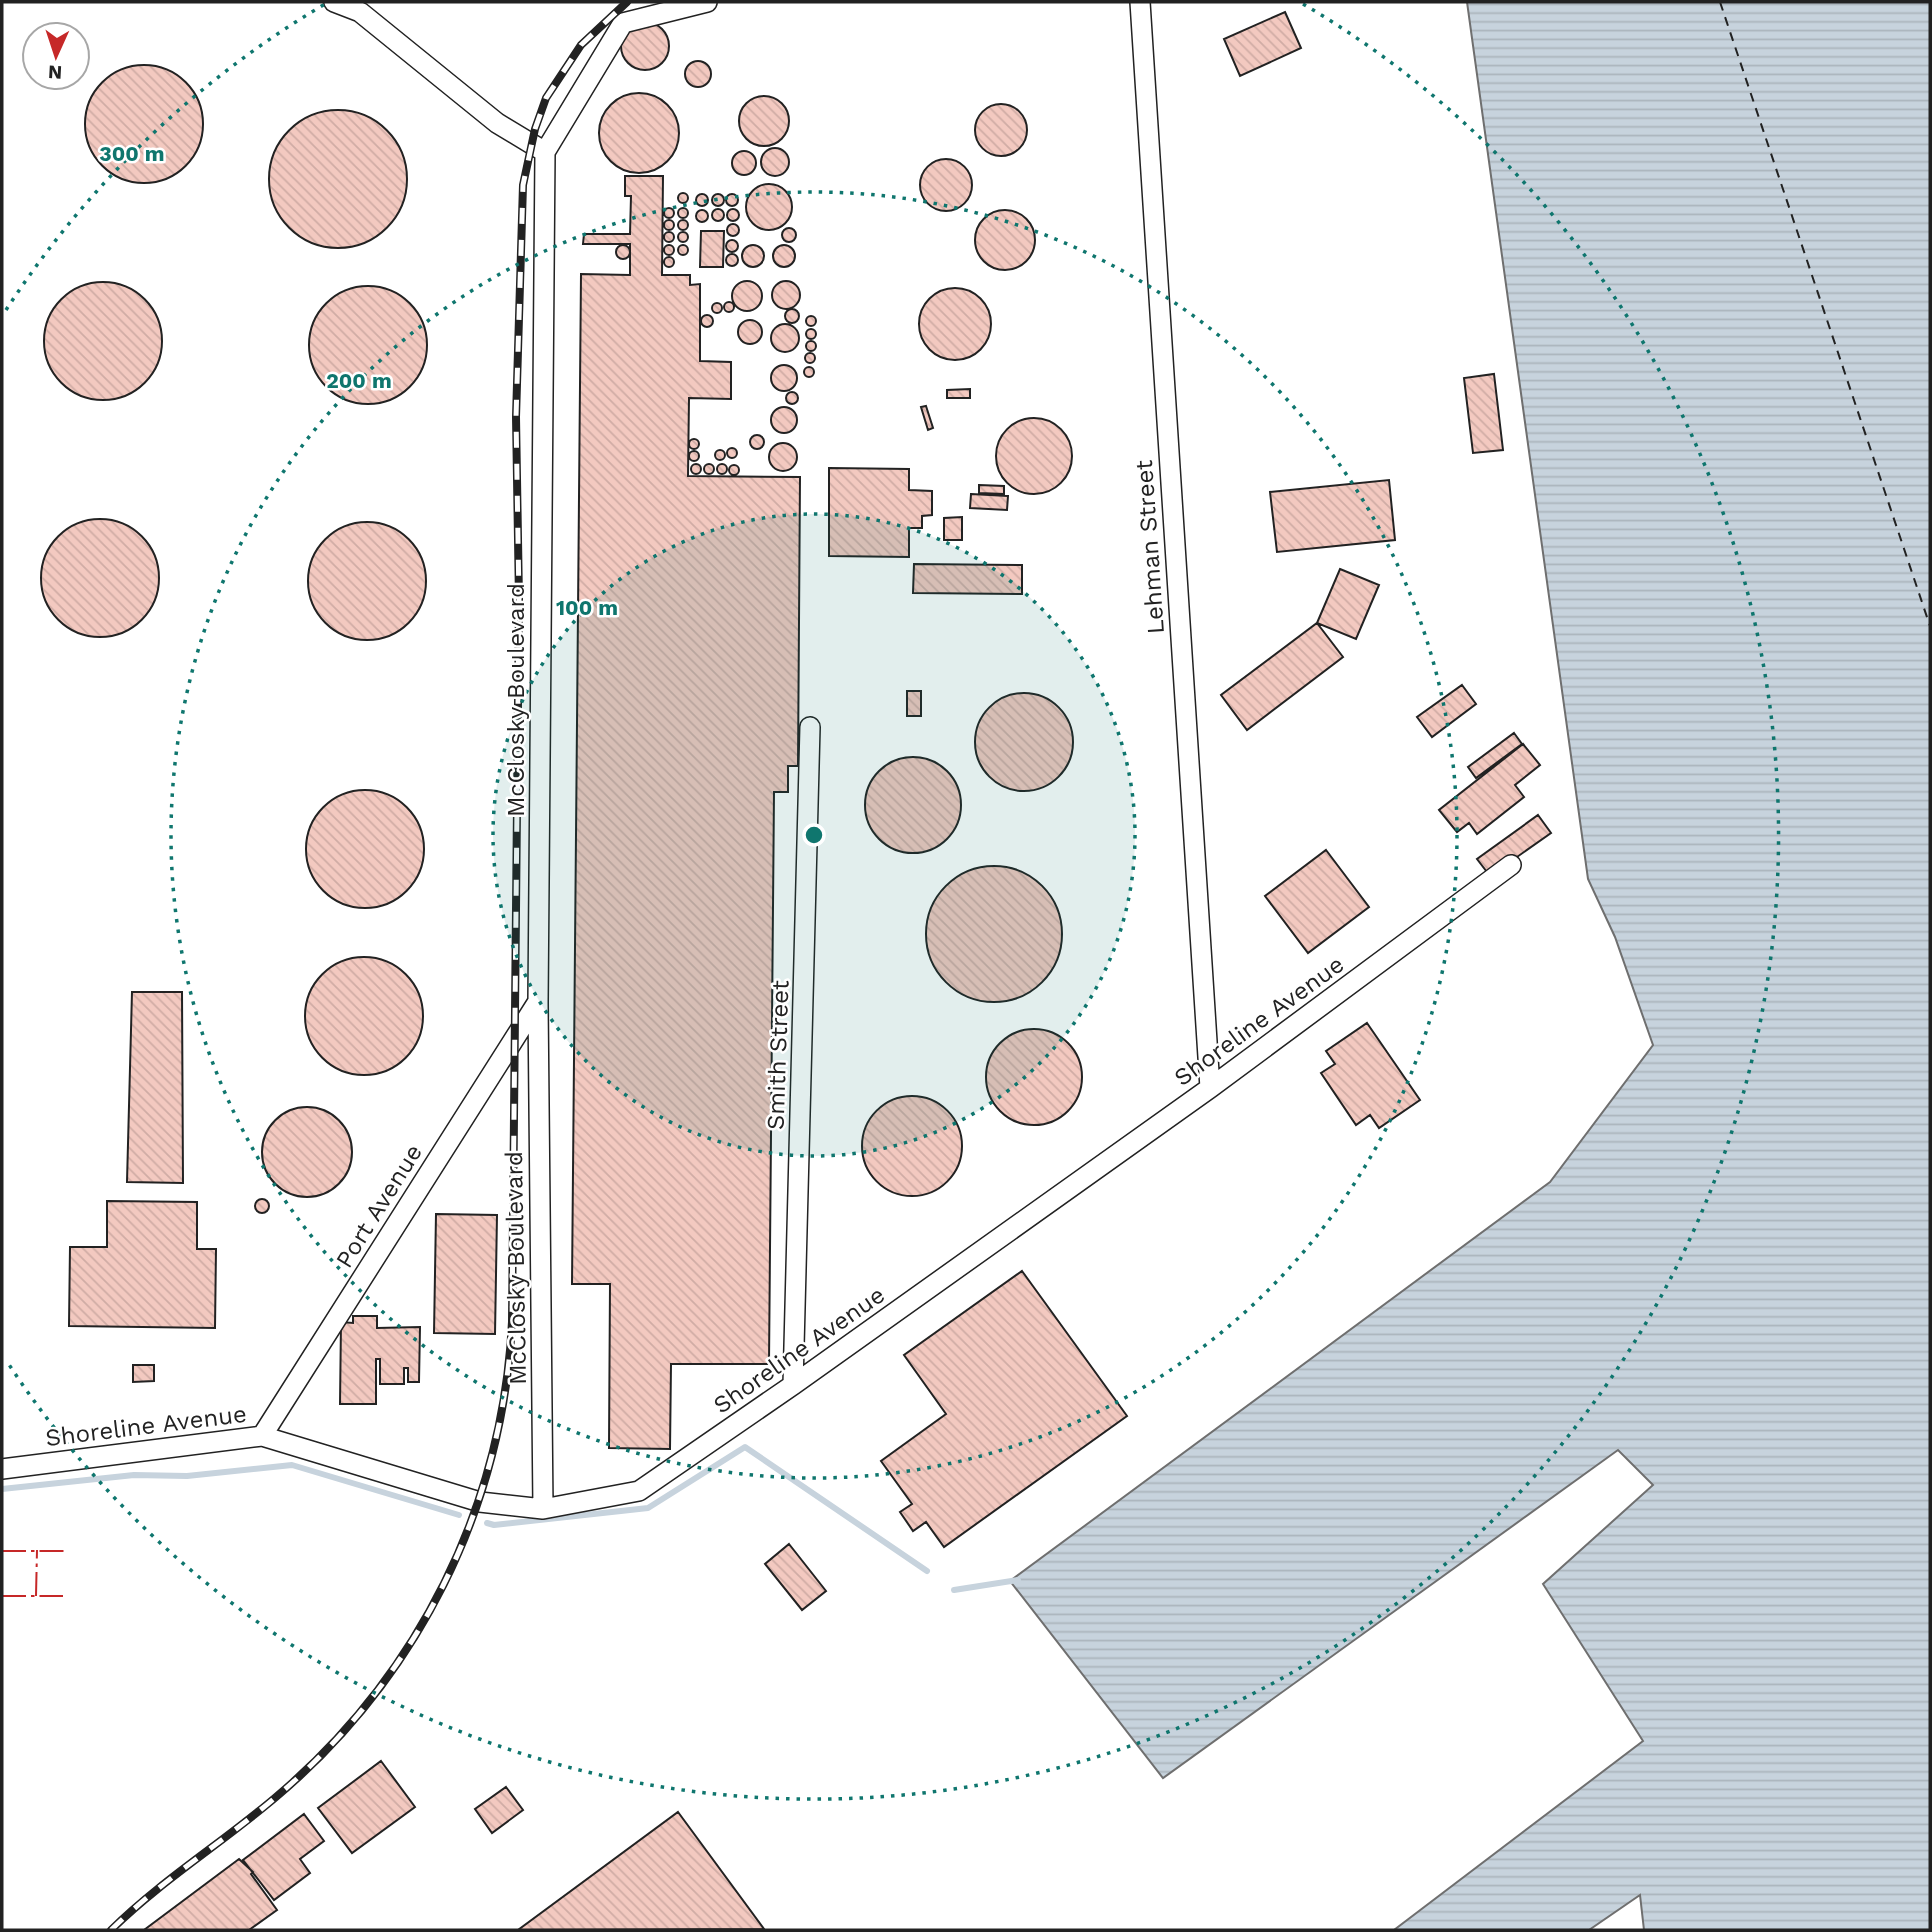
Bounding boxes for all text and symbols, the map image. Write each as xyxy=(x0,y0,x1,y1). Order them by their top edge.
north arrow xyxy=(21,21,91,91)
text: N xyxy=(47,61,63,84)
text: 300 m xyxy=(99,141,165,166)
text: 200 m xyxy=(326,368,392,393)
street label: Lehman Street xyxy=(1130,459,1170,635)
street label: McClosky Boulevard xyxy=(502,583,530,817)
text: 100 m xyxy=(556,595,618,620)
centre of rings xyxy=(802,823,826,847)
street label: Shoreline Avenue xyxy=(1169,950,1349,1092)
street label: Smith Street xyxy=(761,980,795,1130)
street label: Port Avenue xyxy=(330,1139,428,1273)
street label: McClosky Boulevard xyxy=(500,1151,532,1385)
street label: Shoreline Avenue xyxy=(708,1280,890,1420)
street label: Shoreline Avenue xyxy=(44,1400,248,1452)

